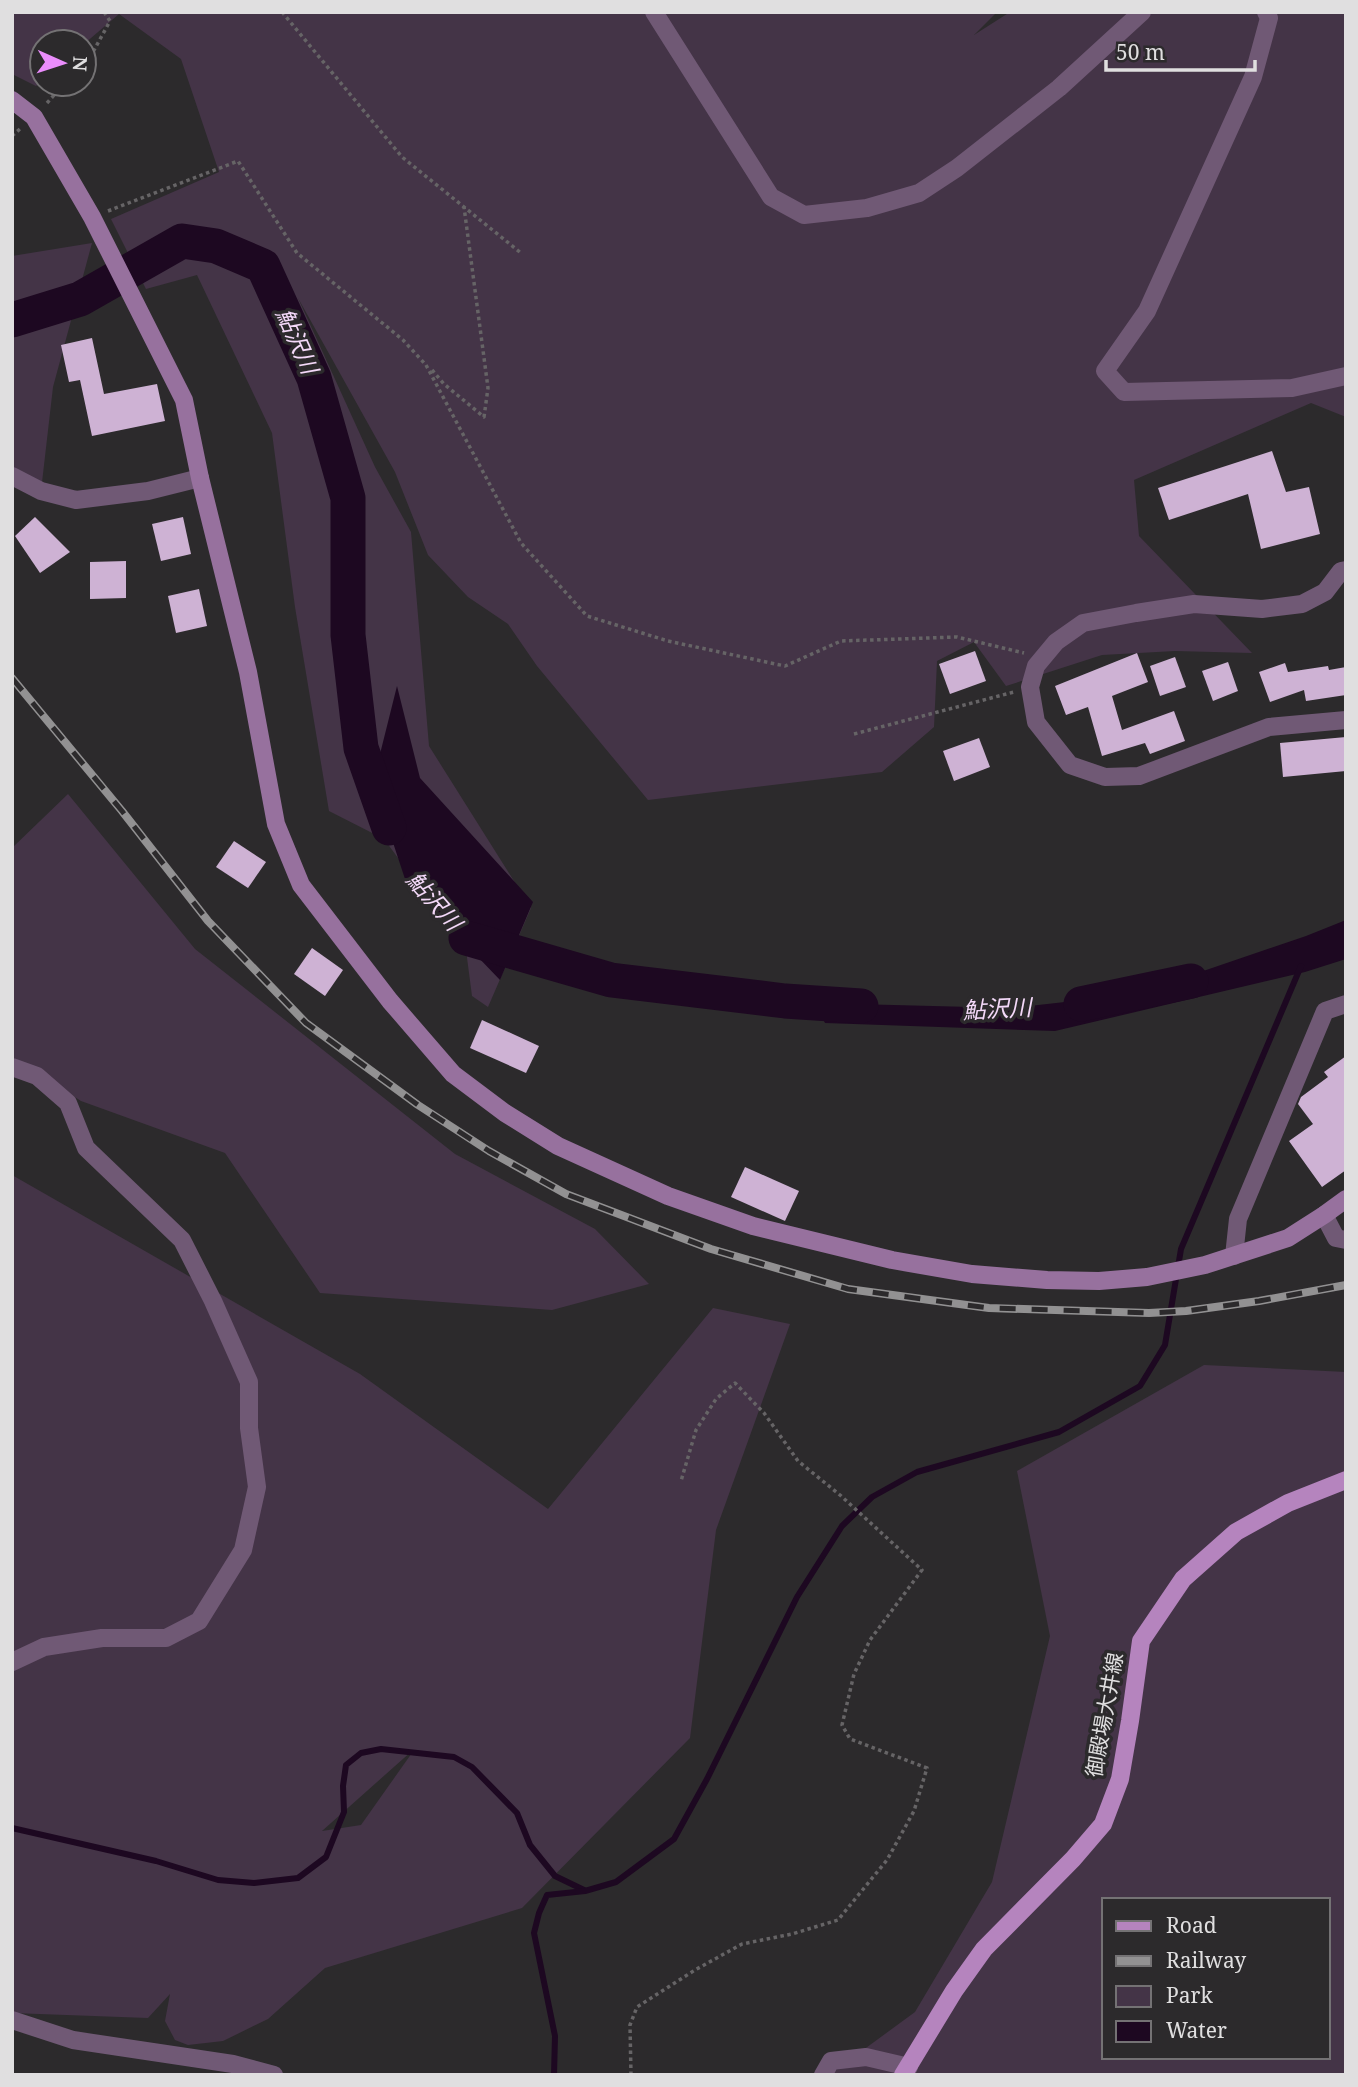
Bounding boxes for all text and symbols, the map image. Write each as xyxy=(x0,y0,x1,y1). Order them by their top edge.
north arrow xyxy=(28,28,98,98)
scale bar xyxy=(1106,28,1255,72)
text: 50 m xyxy=(1116,38,1165,66)
text: N xyxy=(67,56,93,72)
water label: 鮎沢川 xyxy=(269,303,328,381)
water label: 鮎沢川 xyxy=(400,864,471,939)
water label: 鮎沢川 xyxy=(962,990,1035,1026)
street label: 御殿場大井線 xyxy=(1079,1650,1129,1779)
legend xyxy=(1102,1898,1330,2059)
text: Road xyxy=(1166,1911,1217,1939)
text: Railway xyxy=(1166,1946,1246,1974)
text: Park xyxy=(1166,1981,1213,2009)
text: Water xyxy=(1166,2016,1227,2044)

